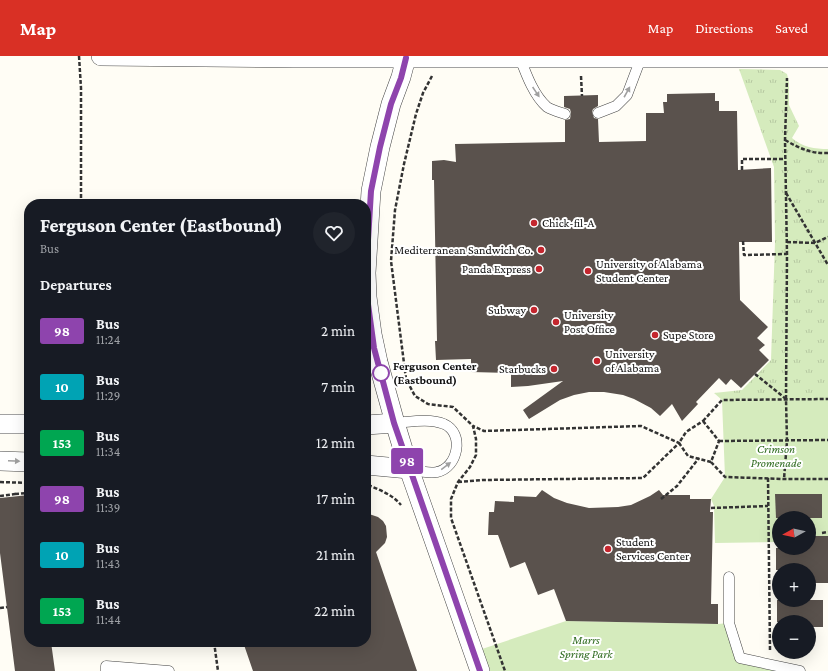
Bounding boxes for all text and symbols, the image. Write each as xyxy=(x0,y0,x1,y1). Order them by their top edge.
text: Map xyxy=(20,18,56,39)
text: Map xyxy=(648,20,673,36)
text: Directions xyxy=(695,20,753,36)
text: Saved xyxy=(775,20,808,36)
one-way arrow xyxy=(624,86,630,98)
one-way arrow xyxy=(532,87,540,97)
button: heart xyxy=(313,212,355,254)
text: Ferguson Center (Eastbound) xyxy=(40,215,283,236)
place label: Chick-fil-A xyxy=(542,216,595,230)
marker: Chick-fil-A xyxy=(529,218,539,228)
text: Bus xyxy=(40,241,59,256)
place label: Mediterranean Sandwich Co. xyxy=(394,243,533,257)
marker: Mediterranean Sandwich Co. xyxy=(536,245,546,255)
place label: University of Alabama Student Center xyxy=(596,257,702,285)
place label: Panda Express xyxy=(462,262,531,276)
marker: Panda Express xyxy=(534,264,544,274)
marker: University of Alabama Student Center xyxy=(583,266,593,276)
text: Departures xyxy=(40,277,112,293)
place label: Subway xyxy=(488,303,526,317)
marker: Subway xyxy=(529,305,539,315)
place label: University Post Office xyxy=(564,308,615,336)
text: Bus xyxy=(96,316,119,332)
marker: University Post Office xyxy=(551,317,561,327)
text: 98 xyxy=(54,323,70,339)
text: 2 min xyxy=(321,323,355,339)
place label: Supe Store xyxy=(663,328,714,342)
marker: Supe Store xyxy=(650,330,660,340)
text: 11:24 xyxy=(96,332,120,347)
place label: University of Alabama xyxy=(605,347,660,375)
marker: University of Alabama xyxy=(592,356,602,366)
place label: Ferguson Center (Eastbound) xyxy=(393,359,477,387)
place label: Starbucks xyxy=(499,362,546,376)
marker: Ferguson Center (Eastbound) xyxy=(372,364,390,382)
marker: Starbucks xyxy=(549,364,559,374)
text: Bus xyxy=(96,372,119,388)
text: 10 xyxy=(55,379,69,395)
text: 7 min xyxy=(321,379,355,395)
text: 11:29 xyxy=(96,388,120,403)
text: Bus xyxy=(96,428,119,444)
text: 153 xyxy=(53,435,71,451)
text: 12 min xyxy=(316,435,355,451)
park label: Crimson Promenade xyxy=(751,442,802,470)
text: 11:34 xyxy=(96,444,120,459)
line badge: 98 xyxy=(389,448,425,474)
text: 98 xyxy=(399,453,415,469)
one-way arrow xyxy=(8,458,21,465)
one-way arrow xyxy=(441,462,452,470)
text: Bus xyxy=(96,484,119,500)
text: 98 xyxy=(54,491,70,507)
text: 17 min xyxy=(316,491,355,507)
text: 11:39 xyxy=(96,500,120,515)
north arrow xyxy=(772,511,816,555)
map controls xyxy=(772,511,816,659)
place label: Student Services Center xyxy=(616,535,690,563)
text: Bus xyxy=(96,540,119,556)
marker: Student Services Center xyxy=(603,544,613,554)
text: 10 xyxy=(55,547,69,563)
text: 21 min xyxy=(316,547,355,563)
text: 11:43 xyxy=(96,556,120,571)
button: + xyxy=(772,563,816,607)
text: Bus xyxy=(96,596,119,612)
text: 153 xyxy=(53,603,71,619)
text: 22 min xyxy=(314,603,355,619)
text: 11:44 xyxy=(96,612,121,627)
button: − xyxy=(772,615,816,659)
park label: Marrs Spring Park xyxy=(559,633,613,661)

